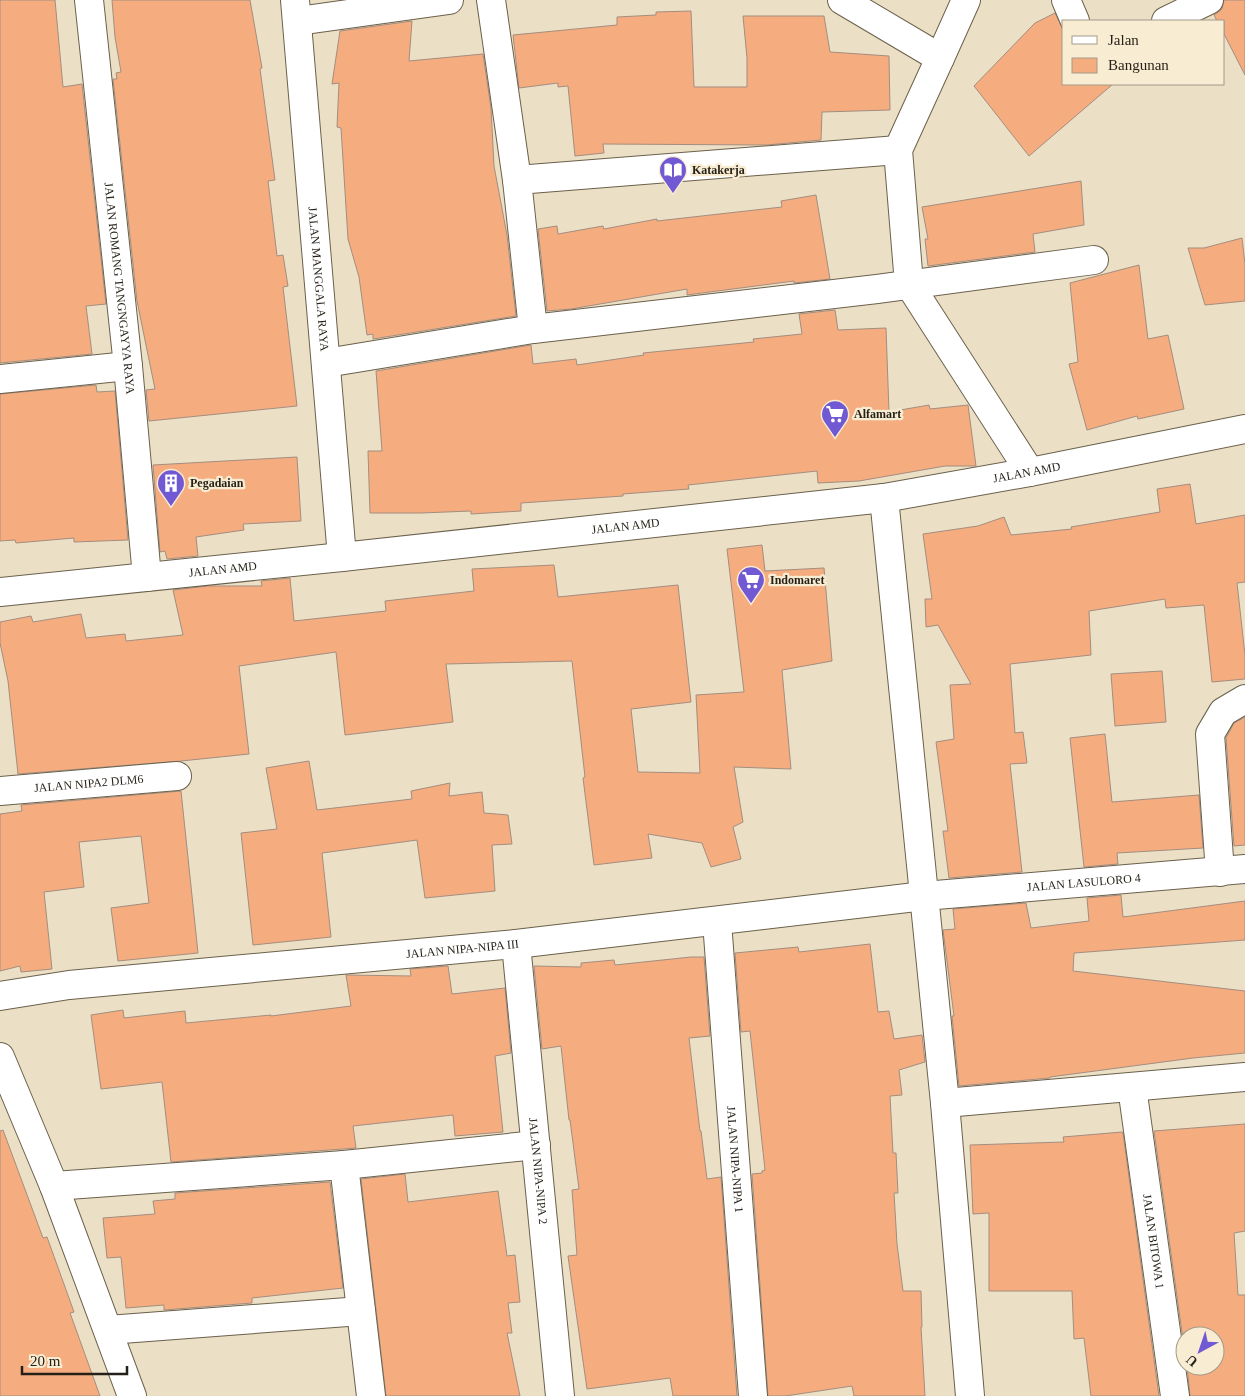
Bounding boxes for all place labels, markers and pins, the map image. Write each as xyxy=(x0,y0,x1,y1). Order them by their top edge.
library icon: Katakerja xyxy=(658,155,688,194)
place label: Katakerja xyxy=(692,163,745,177)
supermarket icon: Alfamart xyxy=(820,399,850,438)
place label: Alfamart xyxy=(854,407,901,421)
building icon: Pegadaian xyxy=(156,468,186,507)
place label: Pegadaian xyxy=(190,476,244,490)
supermarket icon: Indomaret xyxy=(736,565,766,604)
place label: Indomaret xyxy=(770,573,824,587)

